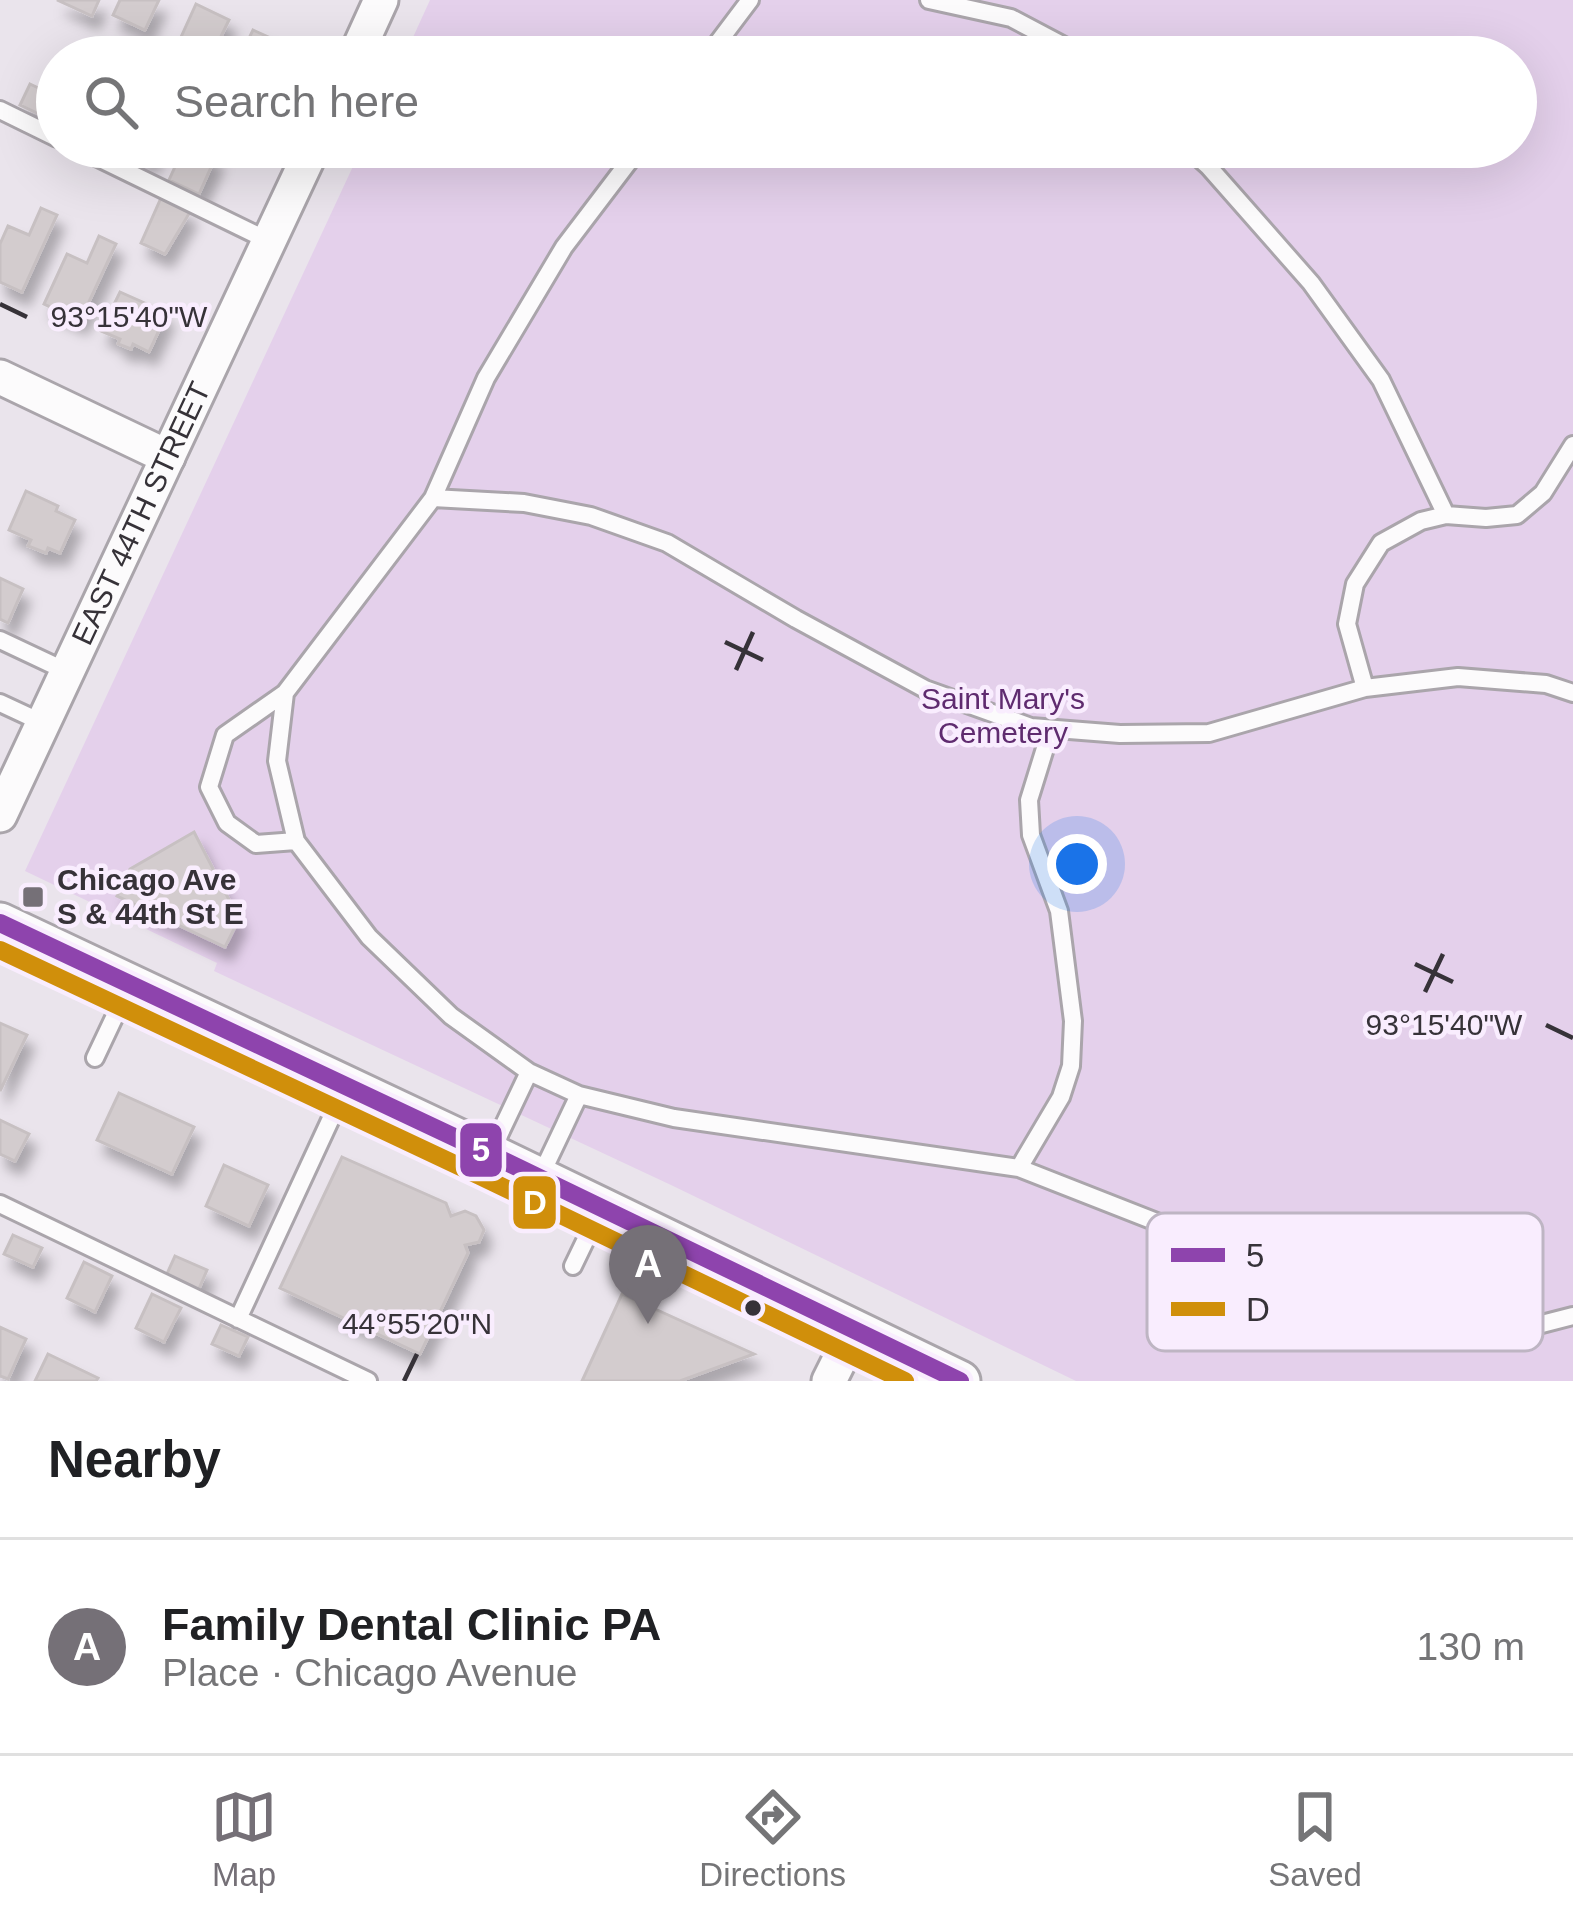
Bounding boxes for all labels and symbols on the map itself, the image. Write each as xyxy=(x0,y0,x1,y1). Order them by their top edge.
text: 93°15'40"W xyxy=(51,300,208,333)
street label: EAST 44TH STREET xyxy=(65,377,217,650)
park label: Saint Mary's Cemetery xyxy=(921,682,1085,749)
your location xyxy=(1047,834,1107,894)
place label: Chicago Ave S & 44th St E xyxy=(57,863,244,930)
marker: Chicago Ave S & 44th St E xyxy=(20,884,46,910)
text: 93°15'40"W xyxy=(1366,1008,1523,1041)
line badge: 5 xyxy=(458,1121,504,1179)
text: 5 xyxy=(472,1131,490,1168)
line badge: D xyxy=(511,1174,558,1231)
text: D xyxy=(523,1184,547,1221)
legend xyxy=(1147,1213,1543,1351)
pin: A xyxy=(609,1225,687,1324)
text: 5 xyxy=(1246,1237,1264,1274)
text: D xyxy=(1246,1291,1270,1328)
unlabelled marker xyxy=(742,1297,764,1319)
text: 44°55'20"N xyxy=(342,1307,492,1340)

